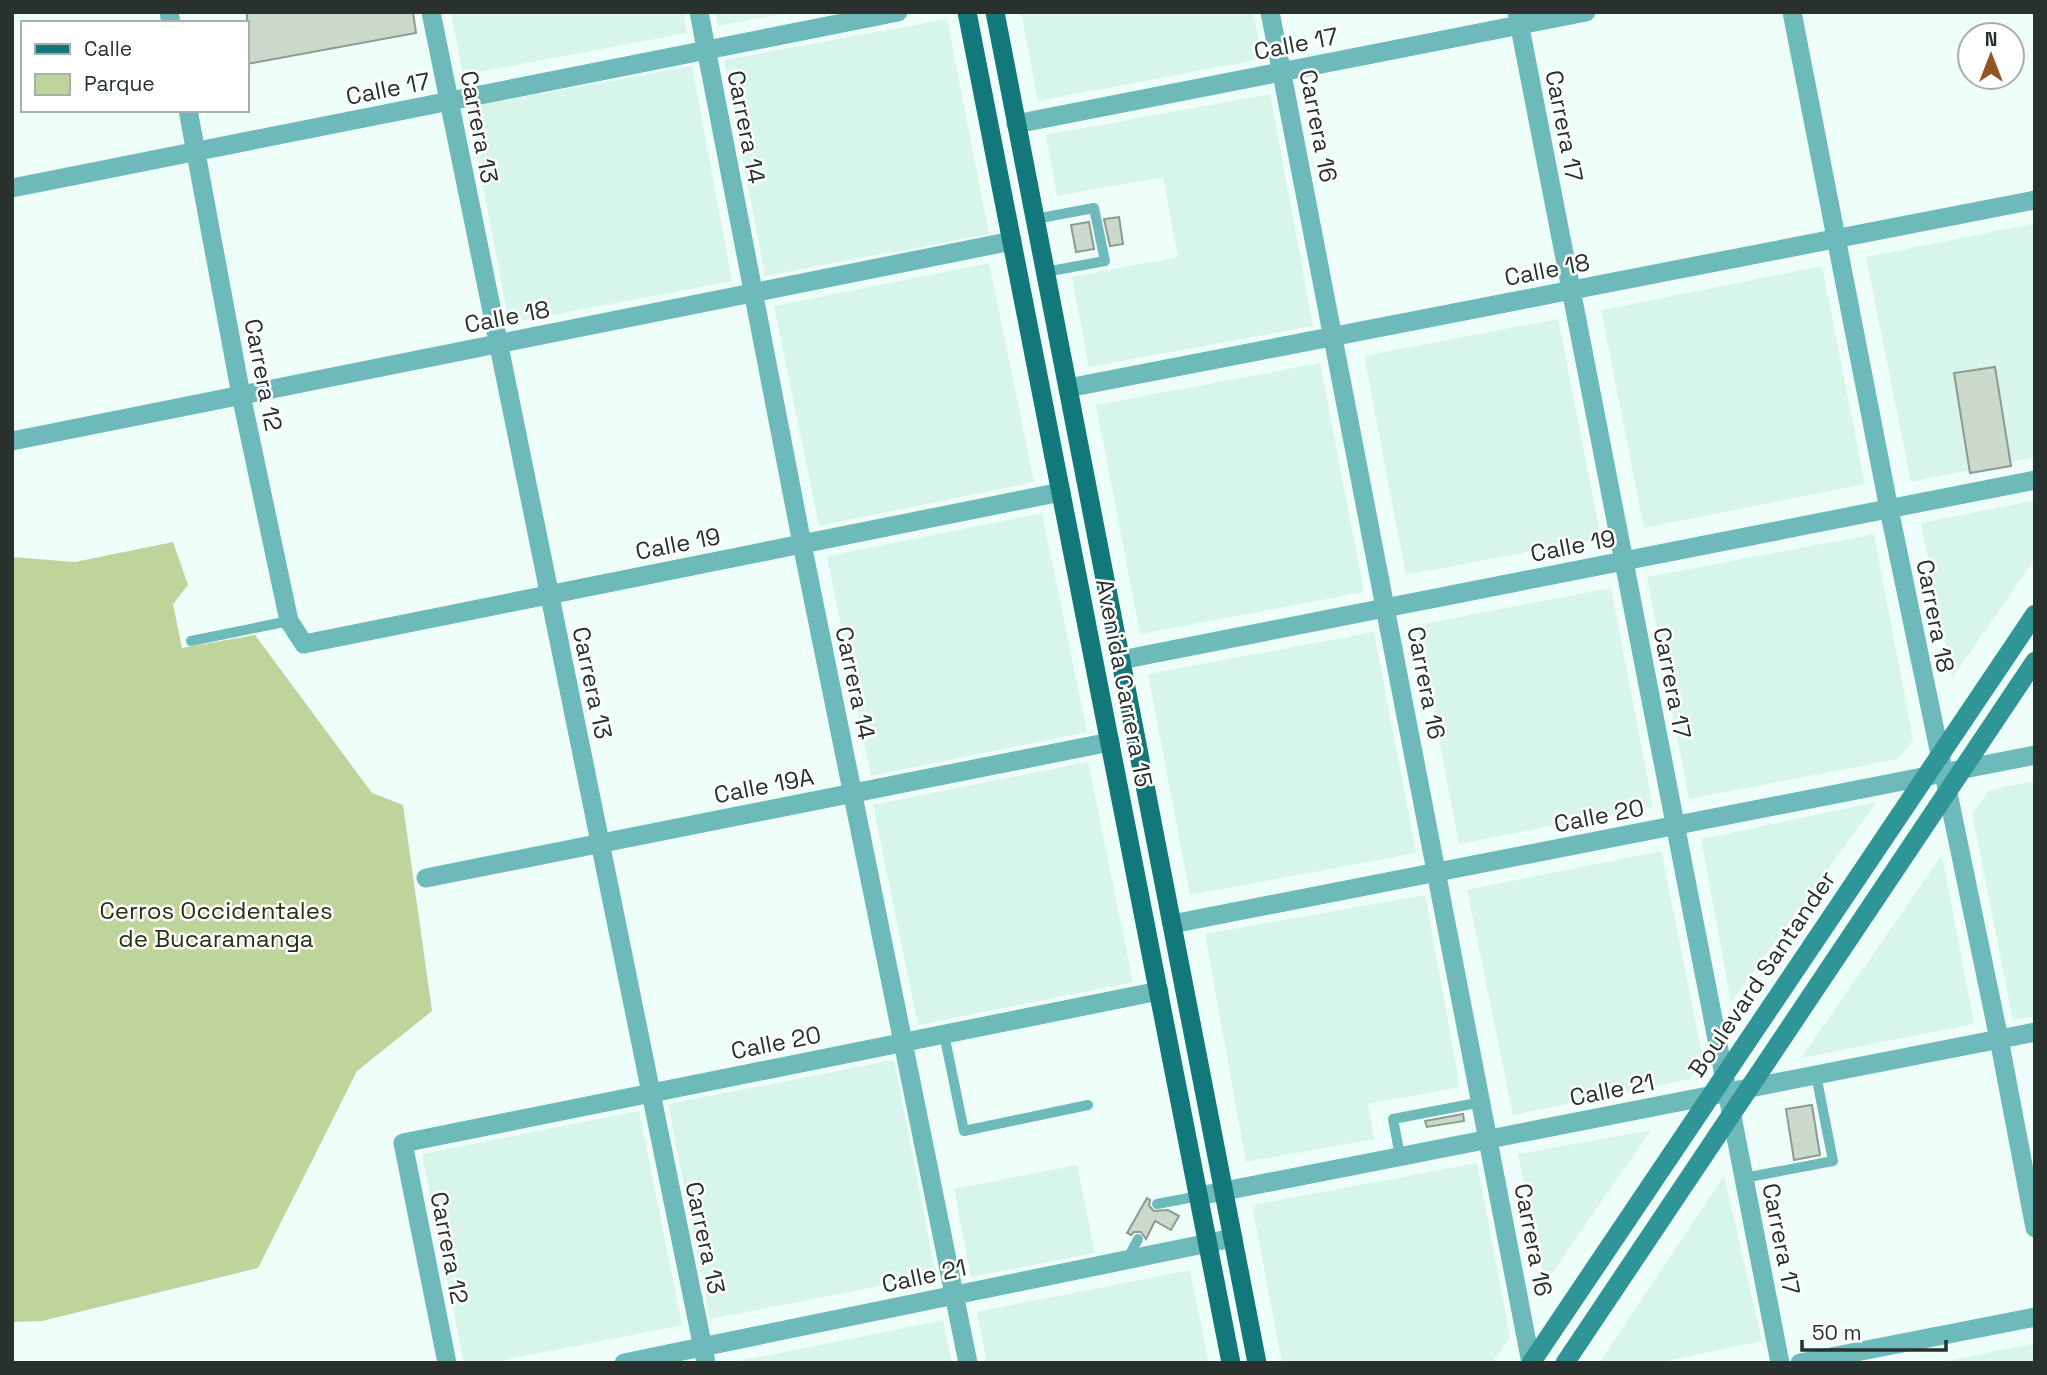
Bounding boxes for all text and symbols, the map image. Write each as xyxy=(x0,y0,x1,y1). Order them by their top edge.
street label: Calle 17 xyxy=(1251,20,1341,67)
legend xyxy=(21,21,248,112)
north arrow xyxy=(1956,21,2026,91)
text: N xyxy=(1985,27,1997,52)
text: Calle xyxy=(84,35,132,62)
street label: Calle 17 xyxy=(343,65,433,112)
street label: Carrera 16 xyxy=(1292,67,1345,185)
street label: Carrera 17 xyxy=(1538,67,1591,184)
street label: Carrera 13 xyxy=(453,68,506,186)
street label: Carrera 14 xyxy=(720,68,773,186)
text: Parque xyxy=(84,70,155,97)
street label: Calle 18 xyxy=(1502,246,1592,293)
street label: Calle 18 xyxy=(462,293,552,340)
street label: Carrera 12 xyxy=(237,316,290,434)
street label: Calle 19 xyxy=(633,520,723,567)
street label: Calle 19 xyxy=(1528,522,1618,569)
street label: Carrera 18 xyxy=(1909,557,1962,675)
street label: Avenida Carrera 15 xyxy=(1089,576,1160,790)
street label: Carrera 13 xyxy=(565,624,620,742)
street label: Carrera 14 xyxy=(828,624,883,742)
street label: Carrera 16 xyxy=(1400,624,1453,742)
street label: Carrera 17 xyxy=(1646,624,1699,741)
street label: Calle 19A xyxy=(711,761,817,810)
street label: Calle 20 xyxy=(1551,792,1647,839)
street label: Boulevard Santander xyxy=(1681,864,1842,1083)
park label: Cerros Occidentales de Bucaramanga xyxy=(99,895,333,954)
street label: Calle 20 xyxy=(728,1019,824,1066)
street label: Calle 21 xyxy=(1567,1066,1657,1113)
street label: Carrera 13 xyxy=(678,1179,733,1297)
street label: Carrera 17 xyxy=(1755,1180,1808,1297)
street label: Carrera 16 xyxy=(1507,1181,1560,1299)
street label: Carrera 12 xyxy=(423,1189,476,1307)
street label: Calle 21 xyxy=(879,1251,969,1300)
scale bar xyxy=(1802,1308,1946,1352)
text: 50 m xyxy=(1812,1319,1862,1346)

